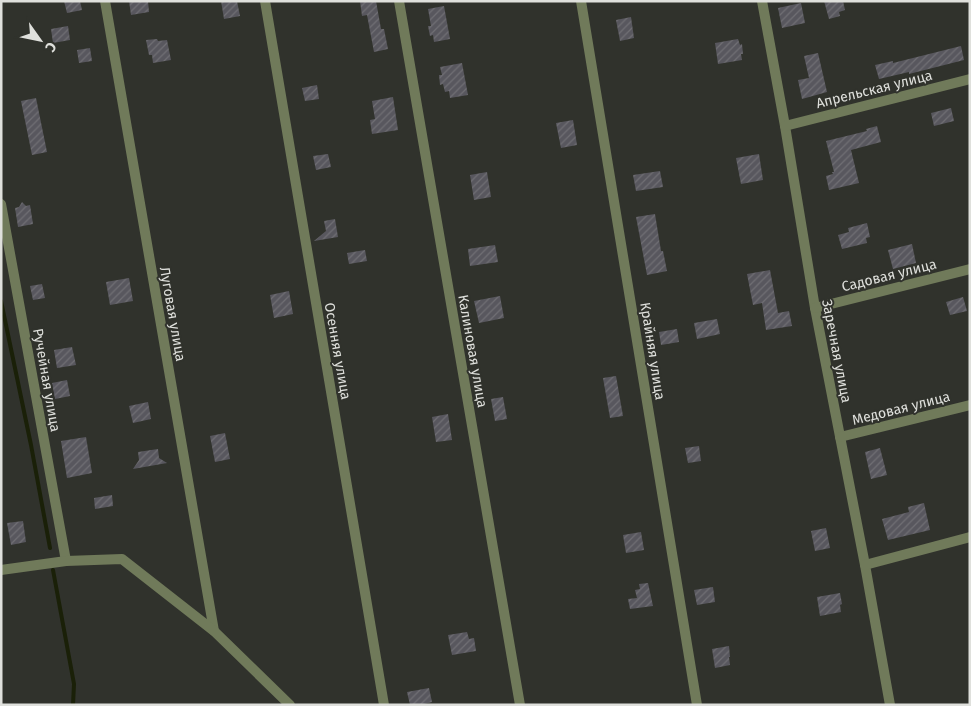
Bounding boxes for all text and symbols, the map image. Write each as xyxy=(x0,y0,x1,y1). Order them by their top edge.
north arrow xyxy=(15,15,65,65)
text: С xyxy=(41,39,60,55)
street label: Апрельская улица xyxy=(814,67,934,112)
street label: Садовая улица xyxy=(840,255,938,295)
street label: Луговая улица xyxy=(156,265,189,363)
street label: Калиновая улица xyxy=(454,293,491,409)
street label: Заречная улица xyxy=(818,298,855,404)
street label: Осенняя улица xyxy=(321,301,354,401)
street label: Крайняя улица xyxy=(636,301,669,401)
street label: Ручейная улица xyxy=(29,327,64,433)
street label: Медовая улица xyxy=(850,388,952,429)

